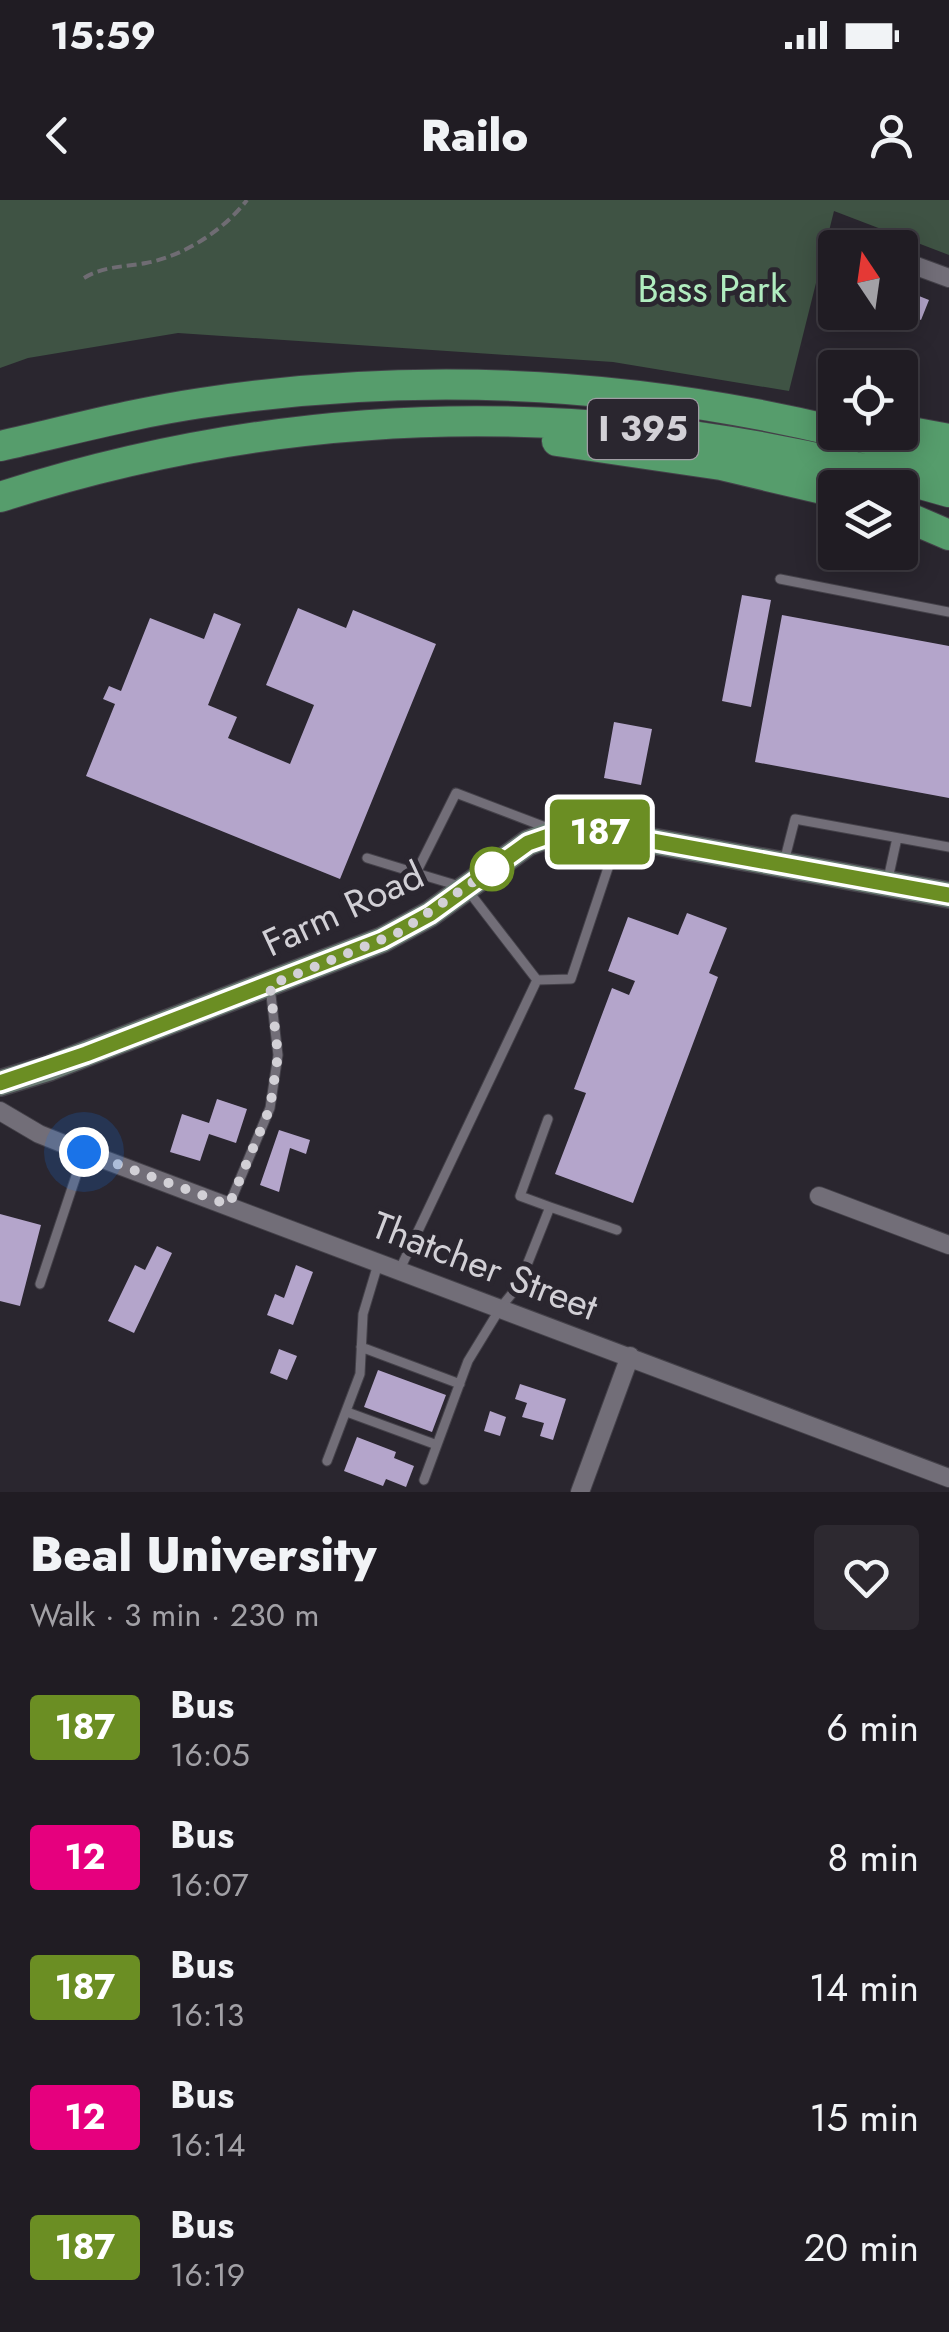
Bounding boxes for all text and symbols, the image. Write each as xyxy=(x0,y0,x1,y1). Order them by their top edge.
text: 15:59 xyxy=(50,8,156,63)
text: Railo xyxy=(421,103,528,168)
icon: back xyxy=(30,108,85,163)
icon: person xyxy=(864,108,919,163)
north arrow xyxy=(818,230,918,330)
map controls xyxy=(818,230,918,570)
park label: Bass Park xyxy=(637,261,787,316)
button: locate xyxy=(818,350,918,450)
road number: I 395 xyxy=(588,399,698,459)
button: layers xyxy=(818,470,918,570)
line badge: 187 xyxy=(542,800,658,864)
text: 187 xyxy=(570,807,630,857)
street label: Farm Road xyxy=(253,847,432,970)
unlabelled marker xyxy=(471,848,513,890)
your location xyxy=(59,1127,109,1177)
street label: Thatcher Street xyxy=(364,1197,606,1334)
text: Beal University xyxy=(30,1520,376,1589)
button: heart xyxy=(814,1525,919,1630)
text: Walk · 3 min · 230 m xyxy=(30,1592,320,1638)
text: Bus xyxy=(170,1677,234,1732)
text: 6 min xyxy=(826,1700,919,1755)
text: 187 xyxy=(55,1702,115,1752)
text: 16:05 xyxy=(170,1732,250,1778)
text: Bus xyxy=(170,1807,234,1862)
text: 8 min xyxy=(827,1830,919,1885)
text: 12 xyxy=(65,1832,105,1882)
text: 16:07 xyxy=(170,1862,248,1908)
text: Bus xyxy=(170,1937,234,1992)
text: 14 min xyxy=(809,1960,919,2015)
text: 187 xyxy=(55,1962,115,2012)
text: 16:13 xyxy=(170,1992,244,2038)
text: Bus xyxy=(170,2067,234,2122)
text: 15 min xyxy=(810,2090,919,2145)
text: 12 xyxy=(65,2092,105,2142)
text: 16:14 xyxy=(170,2122,246,2168)
text: Bus xyxy=(170,2197,234,2252)
text: 20 min xyxy=(804,2220,919,2275)
text: 187 xyxy=(55,2222,115,2272)
text: 16:19 xyxy=(170,2252,245,2298)

